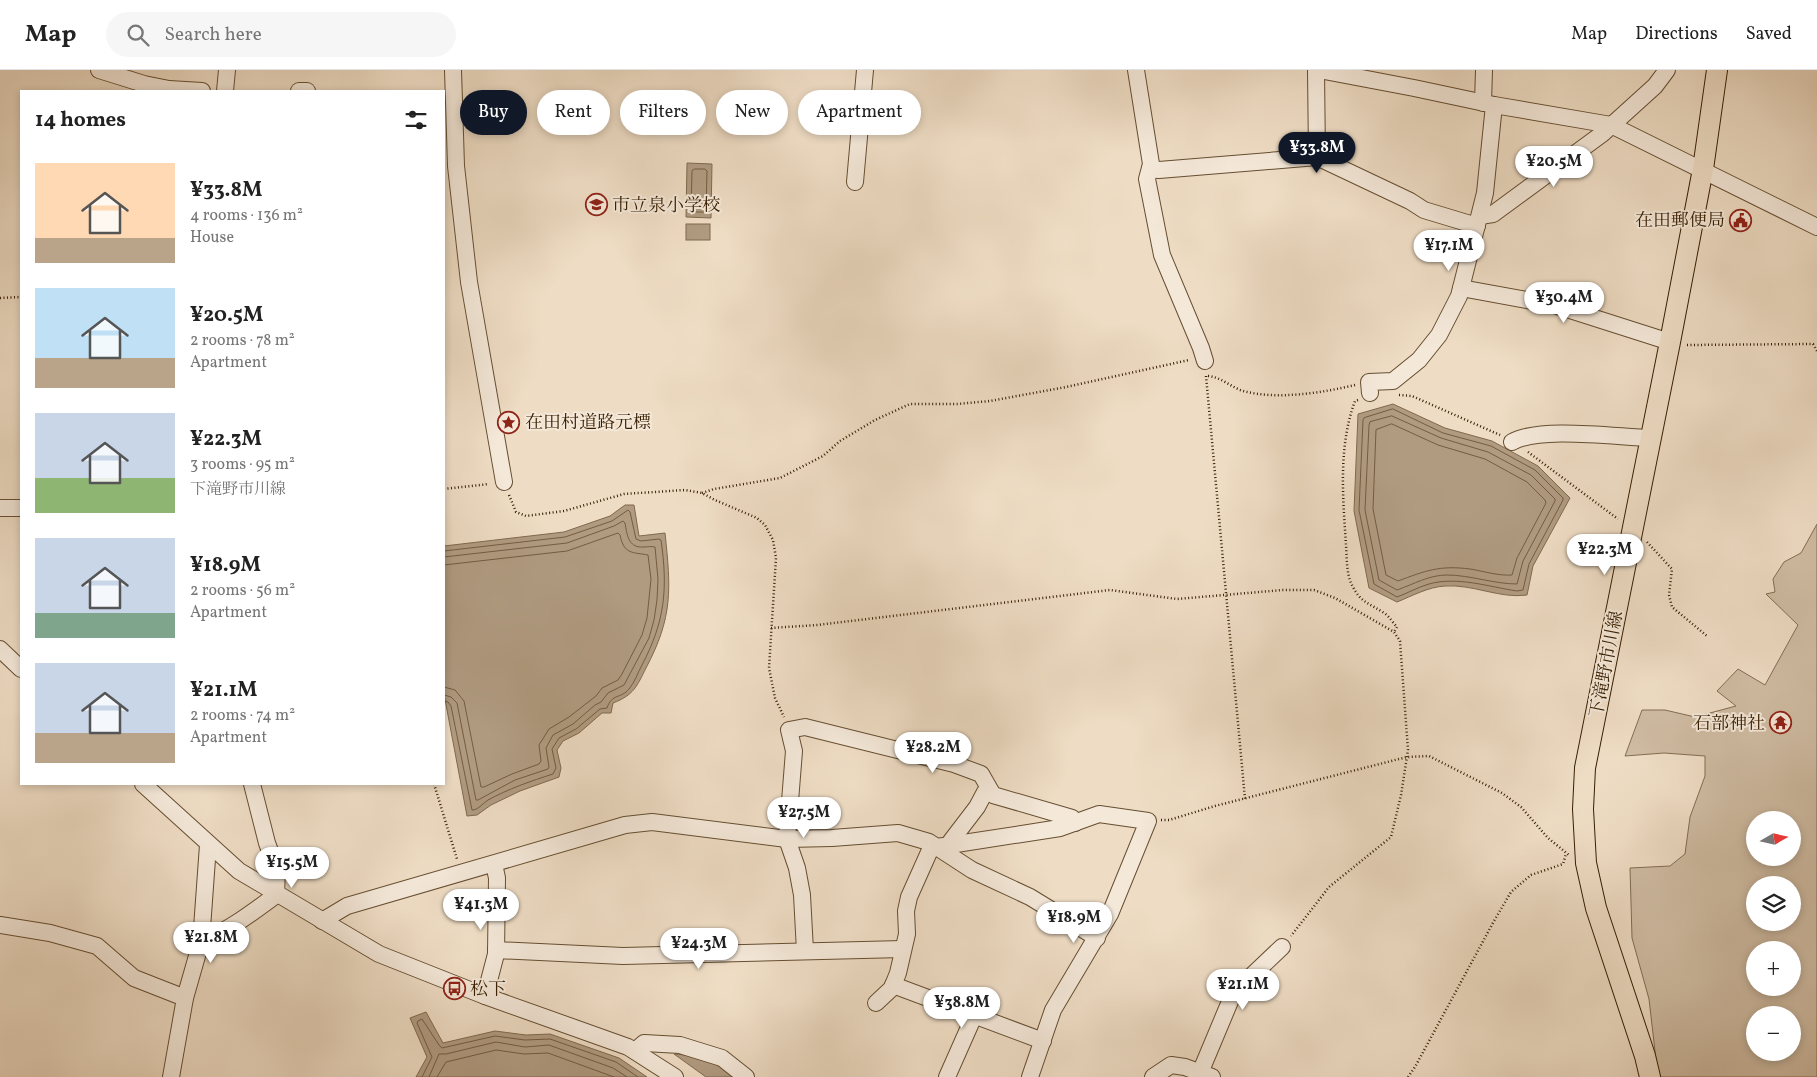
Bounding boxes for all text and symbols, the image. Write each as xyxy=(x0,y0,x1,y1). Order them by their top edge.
search box xyxy=(106,12,456,57)
text: Map xyxy=(25,18,76,52)
icon: search xyxy=(124,21,152,49)
text: Search here xyxy=(164,22,262,48)
text: Map xyxy=(1571,22,1607,47)
text: Directions xyxy=(1635,22,1718,47)
text: Saved xyxy=(1746,22,1792,47)
chip: Buy xyxy=(460,90,527,135)
chip: Rent xyxy=(537,90,610,135)
chip: Filters xyxy=(620,90,706,135)
chip: New xyxy=(716,90,788,135)
chip: Apartment xyxy=(798,90,921,135)
text: 14 homes xyxy=(35,106,126,135)
icon: filters xyxy=(402,106,430,134)
pin: ¥33.8M xyxy=(1276,132,1358,174)
text: ¥33.8M xyxy=(1289,137,1345,159)
pin: ¥20.5M xyxy=(1513,146,1595,188)
text: ¥20.5M xyxy=(1526,151,1582,173)
text: ¥33.8M xyxy=(190,176,262,205)
icon: home xyxy=(75,183,135,243)
school or university icon: 市立泉小学校 xyxy=(584,193,608,217)
place label: 市立泉小学校 xyxy=(612,194,720,219)
text: 4 rooms · 136 m² xyxy=(190,205,303,227)
public building icon: 在田郵便局 xyxy=(1729,208,1753,232)
place label: 在田郵便局 xyxy=(1635,209,1725,234)
text: House xyxy=(190,227,234,249)
pin: ¥17.1M xyxy=(1408,230,1490,272)
text: ¥17.1M xyxy=(1424,235,1474,257)
pin: ¥30.4M xyxy=(1523,282,1605,324)
text: ¥30.4M xyxy=(1535,287,1593,309)
text: ¥20.5M xyxy=(190,301,263,330)
icon: home xyxy=(75,308,135,368)
text: 2 rooms · 78 m² xyxy=(190,330,295,352)
text: Apartment xyxy=(190,352,267,374)
place icon: 在田村道路元標 xyxy=(497,410,521,434)
place label: 在田村道路元標 xyxy=(525,411,651,436)
text: ¥22.3M xyxy=(190,425,262,454)
icon: home xyxy=(75,433,135,493)
text: 3 rooms · 95 m² xyxy=(190,454,295,476)
text: 下滝野市川線 xyxy=(190,479,286,501)
pin: ¥22.3M xyxy=(1564,534,1646,576)
text: ¥22.3M xyxy=(1578,539,1632,561)
text: ¥18.9M xyxy=(190,551,261,580)
icon: home xyxy=(75,558,135,618)
text: 2 rooms · 56 m² xyxy=(190,580,295,602)
text: Apartment xyxy=(190,602,267,624)
street label: 下滝野市川線 xyxy=(1585,609,1630,720)
text: ¥21.1M xyxy=(190,676,257,705)
icon: home xyxy=(75,683,135,743)
text: 2 rooms · 74 m² xyxy=(190,705,295,727)
temple icon: 石部神社 xyxy=(1769,711,1793,735)
place label: 石部神社 xyxy=(1693,712,1765,737)
text: Apartment xyxy=(190,727,267,749)
pin: ¥28.2M xyxy=(892,732,974,774)
text: ¥28.2M xyxy=(905,737,961,759)
pin: ¥27.5M xyxy=(763,796,845,839)
text: ¥27.5M xyxy=(778,802,830,824)
north arrow xyxy=(1746,811,1801,866)
map controls xyxy=(1746,811,1801,1061)
pin: ¥15.5M xyxy=(251,846,333,889)
text: ¥15.5M xyxy=(266,852,318,874)
button: layers xyxy=(1746,876,1801,931)
pin: ¥41.3M xyxy=(440,888,522,931)
text: ¥41.3M xyxy=(454,894,508,916)
pin: ¥18.9M xyxy=(1033,902,1115,944)
text: ¥18.9M xyxy=(1047,907,1101,929)
pin: ¥21.8M xyxy=(170,922,252,964)
text: ¥21.8M xyxy=(184,927,238,949)
pin: ¥24.3M xyxy=(658,928,740,970)
text: ¥24.3M xyxy=(671,933,727,955)
button: + xyxy=(1746,941,1801,996)
pin: ¥21.1M xyxy=(1202,968,1284,1011)
text: ¥21.1M xyxy=(1217,974,1269,996)
bus stop icon: 松下 xyxy=(442,977,466,1001)
place label: 松下 xyxy=(470,978,506,1003)
pin: ¥38.8M xyxy=(921,986,1003,1029)
text: ¥38.8M xyxy=(934,992,990,1014)
button: − xyxy=(1746,1006,1801,1061)

